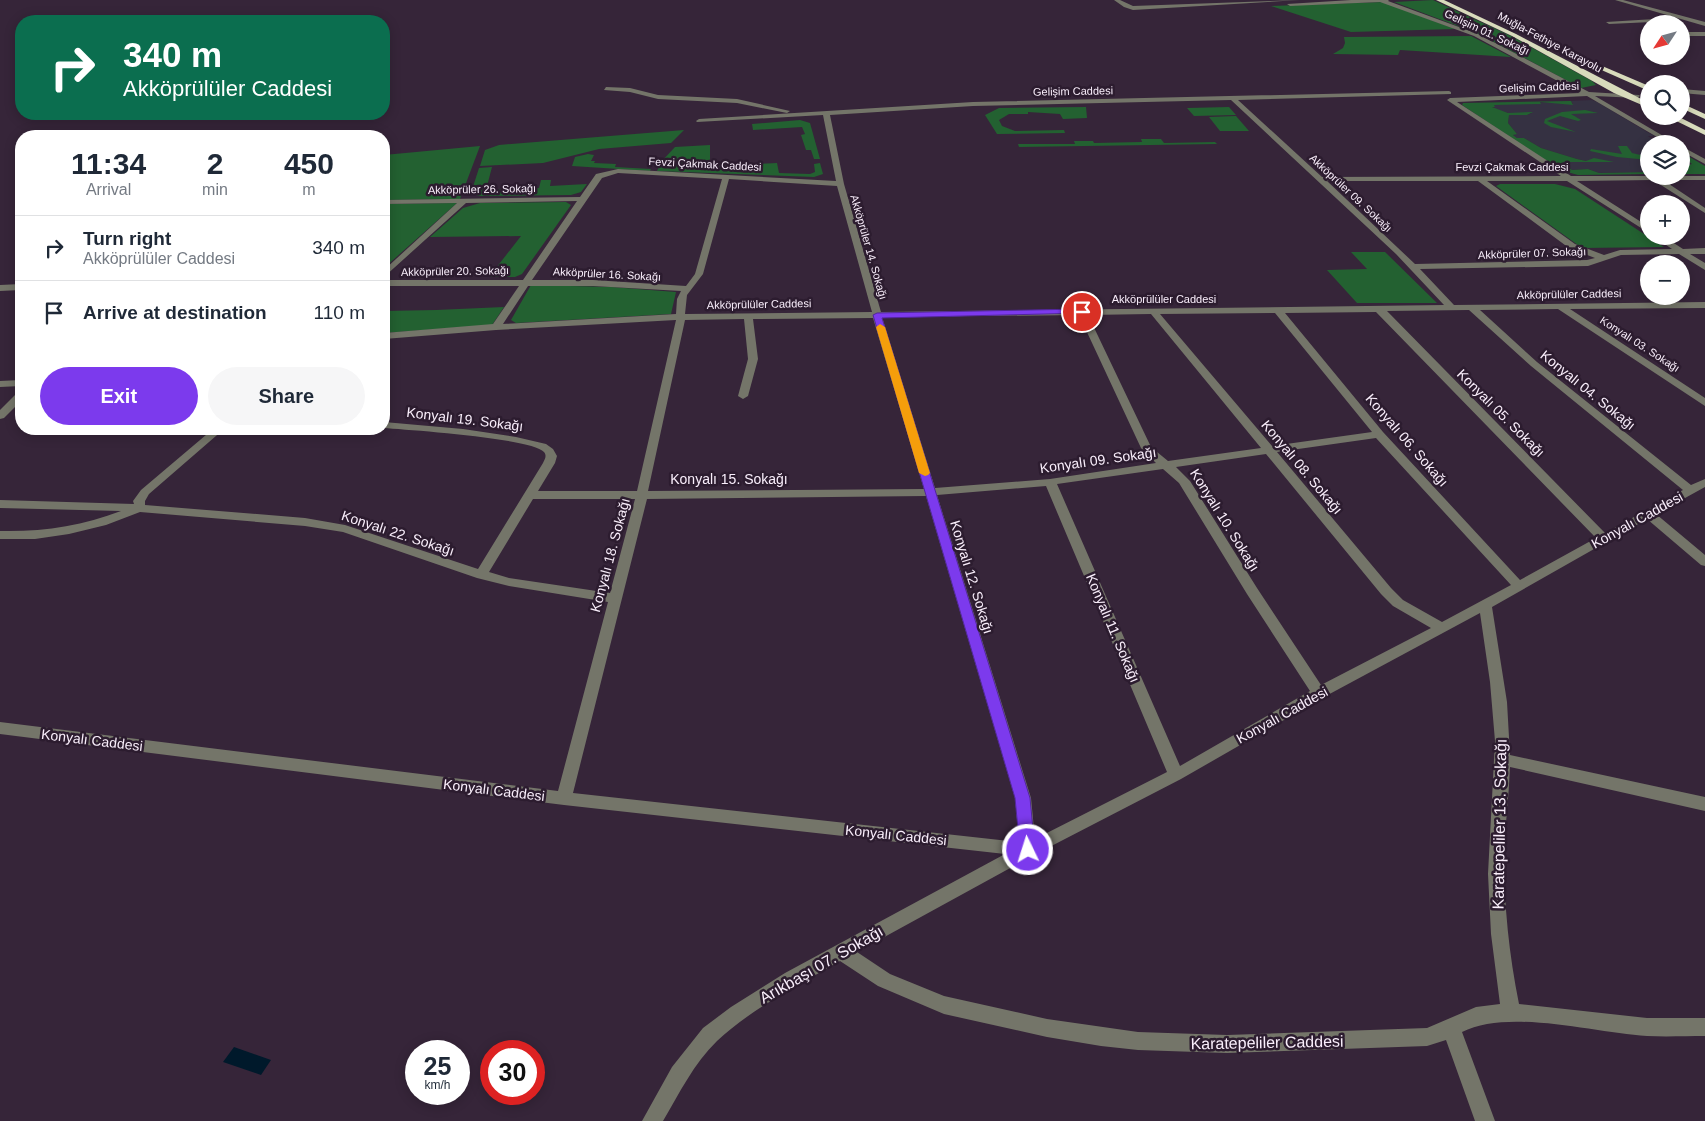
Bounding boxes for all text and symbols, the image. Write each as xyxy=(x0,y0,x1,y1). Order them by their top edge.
street label: Gelişim 01. Sokağı xyxy=(1443,7,1531,57)
street label: Muğla-Fethiye Karayolu xyxy=(1496,9,1604,75)
north arrow xyxy=(1640,15,1690,65)
map controls xyxy=(1640,15,1690,305)
icon: right xyxy=(40,35,105,100)
text: 340 m xyxy=(123,35,222,74)
button: search xyxy=(1640,75,1690,125)
text: Akköprülüler Caddesi xyxy=(123,76,332,101)
street label: Gelişim Caddesi xyxy=(1499,80,1579,94)
street label: Gelişim Caddesi xyxy=(1033,84,1113,98)
button: layers xyxy=(1640,135,1690,185)
text: 11:34 xyxy=(71,147,146,180)
text: 2 xyxy=(207,147,223,180)
text: 450 xyxy=(284,147,334,180)
street label: Akköprüler 09. Sokağı xyxy=(1307,152,1395,234)
street label: Fevzi Çakmak Caddesi xyxy=(648,155,762,173)
street label: Fevzi Çakmak Caddesi xyxy=(1455,161,1569,173)
text: Arrival xyxy=(86,181,131,198)
text: min xyxy=(202,181,228,198)
text: m xyxy=(302,181,316,198)
street label: Akköprüler 26. Sokağı xyxy=(428,182,536,196)
street label: Akköprüler 14. Sokağı xyxy=(848,193,890,301)
button: + xyxy=(1640,195,1690,245)
text: Turn right xyxy=(83,228,171,249)
icon: right xyxy=(40,234,68,262)
text: 340 m xyxy=(312,237,365,258)
street label: Akköprüler 07. Sokağı xyxy=(1478,245,1586,261)
text: Akköprülüler Caddesi xyxy=(83,250,235,267)
button: − xyxy=(1640,255,1690,305)
street label: Akköprüler 20. Sokağı xyxy=(401,264,509,278)
street label: Akköprüler 16. Sokağı xyxy=(553,265,661,283)
street label: Akköprülüler Caddesi xyxy=(1517,287,1621,301)
pin xyxy=(1061,291,1103,333)
street label: Akköprülüler Caddesi xyxy=(1112,293,1216,305)
street label: Akköprülüler Caddesi xyxy=(707,297,811,311)
icon: arrive xyxy=(1068,298,1096,326)
icon: arrive xyxy=(40,299,68,327)
text: Arrive at destination xyxy=(83,302,267,323)
text: 110 m xyxy=(314,302,365,323)
street label: Konyalı 03. Sokağı xyxy=(1598,314,1682,374)
street label: Konyalı 04. Sokağı xyxy=(1537,347,1639,433)
street label: Konyalı 05. Sokağı xyxy=(1454,366,1548,460)
button: Exit xyxy=(40,367,198,425)
button: Share xyxy=(208,367,365,425)
street label: Konyalı 06. Sokağı xyxy=(1362,390,1452,490)
street label: Konyalı 19. Sokağı xyxy=(406,404,524,434)
street label: Konyalı 08. Sokağı xyxy=(1258,417,1346,517)
street label: Konyalı 09. Sokağı xyxy=(1039,444,1157,476)
street label: Konyalı 10. Sokağı xyxy=(1187,466,1263,574)
street label: Konyalı 15. Sokağı xyxy=(670,471,788,487)
street label: Konyalı Caddesi xyxy=(1589,488,1685,552)
street label: Konyalı 18. Sokağı xyxy=(587,496,633,614)
street label: Konyalı 22. Sokağı xyxy=(340,507,456,559)
street label: Konyalı 12. Sokağı xyxy=(947,518,997,636)
street label: Konyalı 11. Sokağı xyxy=(1083,571,1143,685)
street label: Konyalı Caddesi xyxy=(1234,683,1330,747)
street label: Konyalı Caddesi xyxy=(40,726,144,754)
street label: Karatepeliler 13. Sokağı xyxy=(1490,738,1509,910)
street label: Konyalı Caddesi xyxy=(442,776,546,804)
street label: Konyalı Caddesi xyxy=(844,822,948,848)
position arrow xyxy=(1001,823,1053,875)
street label: Arıkbaşı 07. Sokağı xyxy=(757,922,886,1007)
street label: Karatepeliler Caddesi xyxy=(1190,1033,1344,1052)
speed limit sign: 30 xyxy=(480,1040,545,1105)
text: 25 xyxy=(424,1052,451,1080)
text: km/h xyxy=(424,1078,451,1092)

